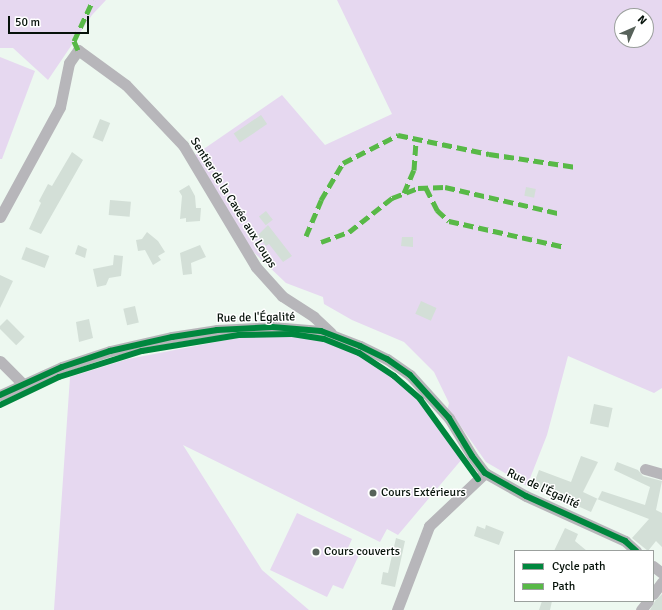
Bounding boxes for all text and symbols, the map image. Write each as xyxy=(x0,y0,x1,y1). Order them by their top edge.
scale bar xyxy=(10,8,91,34)
north arrow xyxy=(614,8,654,48)
text: N xyxy=(635,13,649,27)
text: 50 m xyxy=(15,15,40,30)
street label: Sentier de la Cavée aux Loups xyxy=(187,135,279,271)
street label: Rue de l'Égalité xyxy=(217,310,295,326)
street label: Rue de l'Égalité xyxy=(504,466,582,512)
place label: Cours Extérieurs xyxy=(381,486,466,500)
marker: Cours Extérieurs xyxy=(368,488,378,498)
place label: Cours couverts xyxy=(324,545,400,559)
marker: Cours couverts xyxy=(311,547,321,557)
legend xyxy=(514,550,654,602)
text: Cycle path xyxy=(552,559,605,574)
text: Path xyxy=(552,579,575,594)

